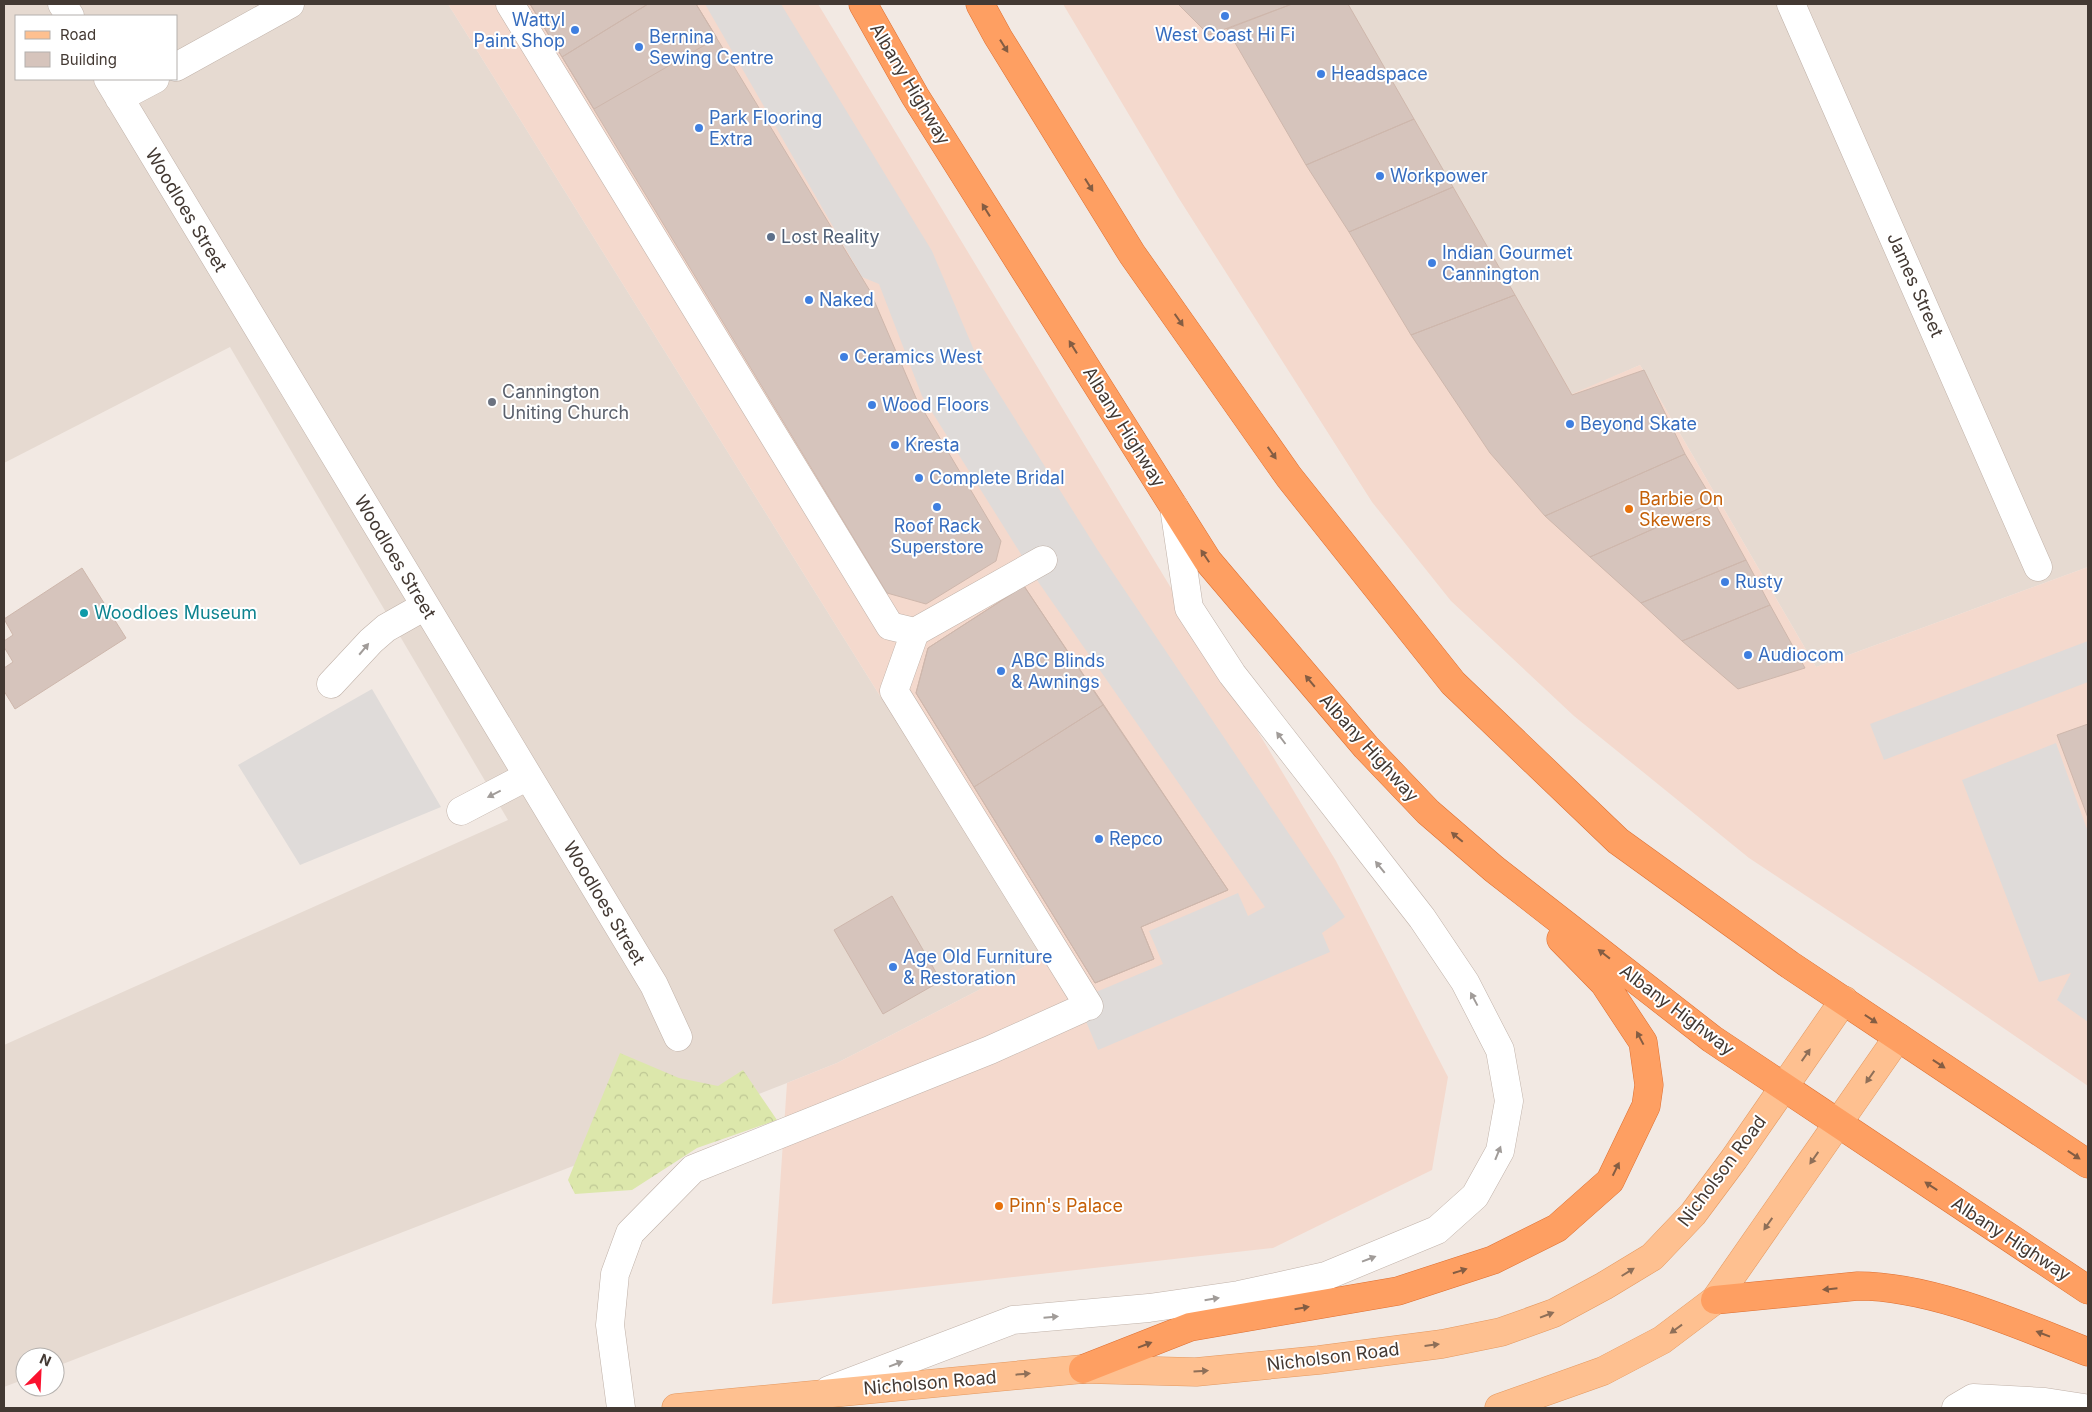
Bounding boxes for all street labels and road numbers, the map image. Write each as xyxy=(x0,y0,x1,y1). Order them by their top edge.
street label: Albany Highway xyxy=(866,19,955,148)
street label: Woodloes Street xyxy=(141,144,232,275)
street label: James Street xyxy=(1883,229,1948,340)
street label: Albany Highway xyxy=(1079,363,1170,491)
street label: Woodloes Street xyxy=(350,491,441,622)
street label: Albany Highway xyxy=(1315,689,1423,806)
street label: Woodloes Street xyxy=(559,837,650,968)
street label: Albany Highway xyxy=(1616,960,1739,1059)
street label: Nicholson Road xyxy=(1673,1111,1770,1230)
street label: Albany Highway xyxy=(1948,1192,2075,1285)
street label: Nicholson Road xyxy=(1265,1338,1400,1375)
street label: Nicholson Road xyxy=(863,1366,997,1399)

